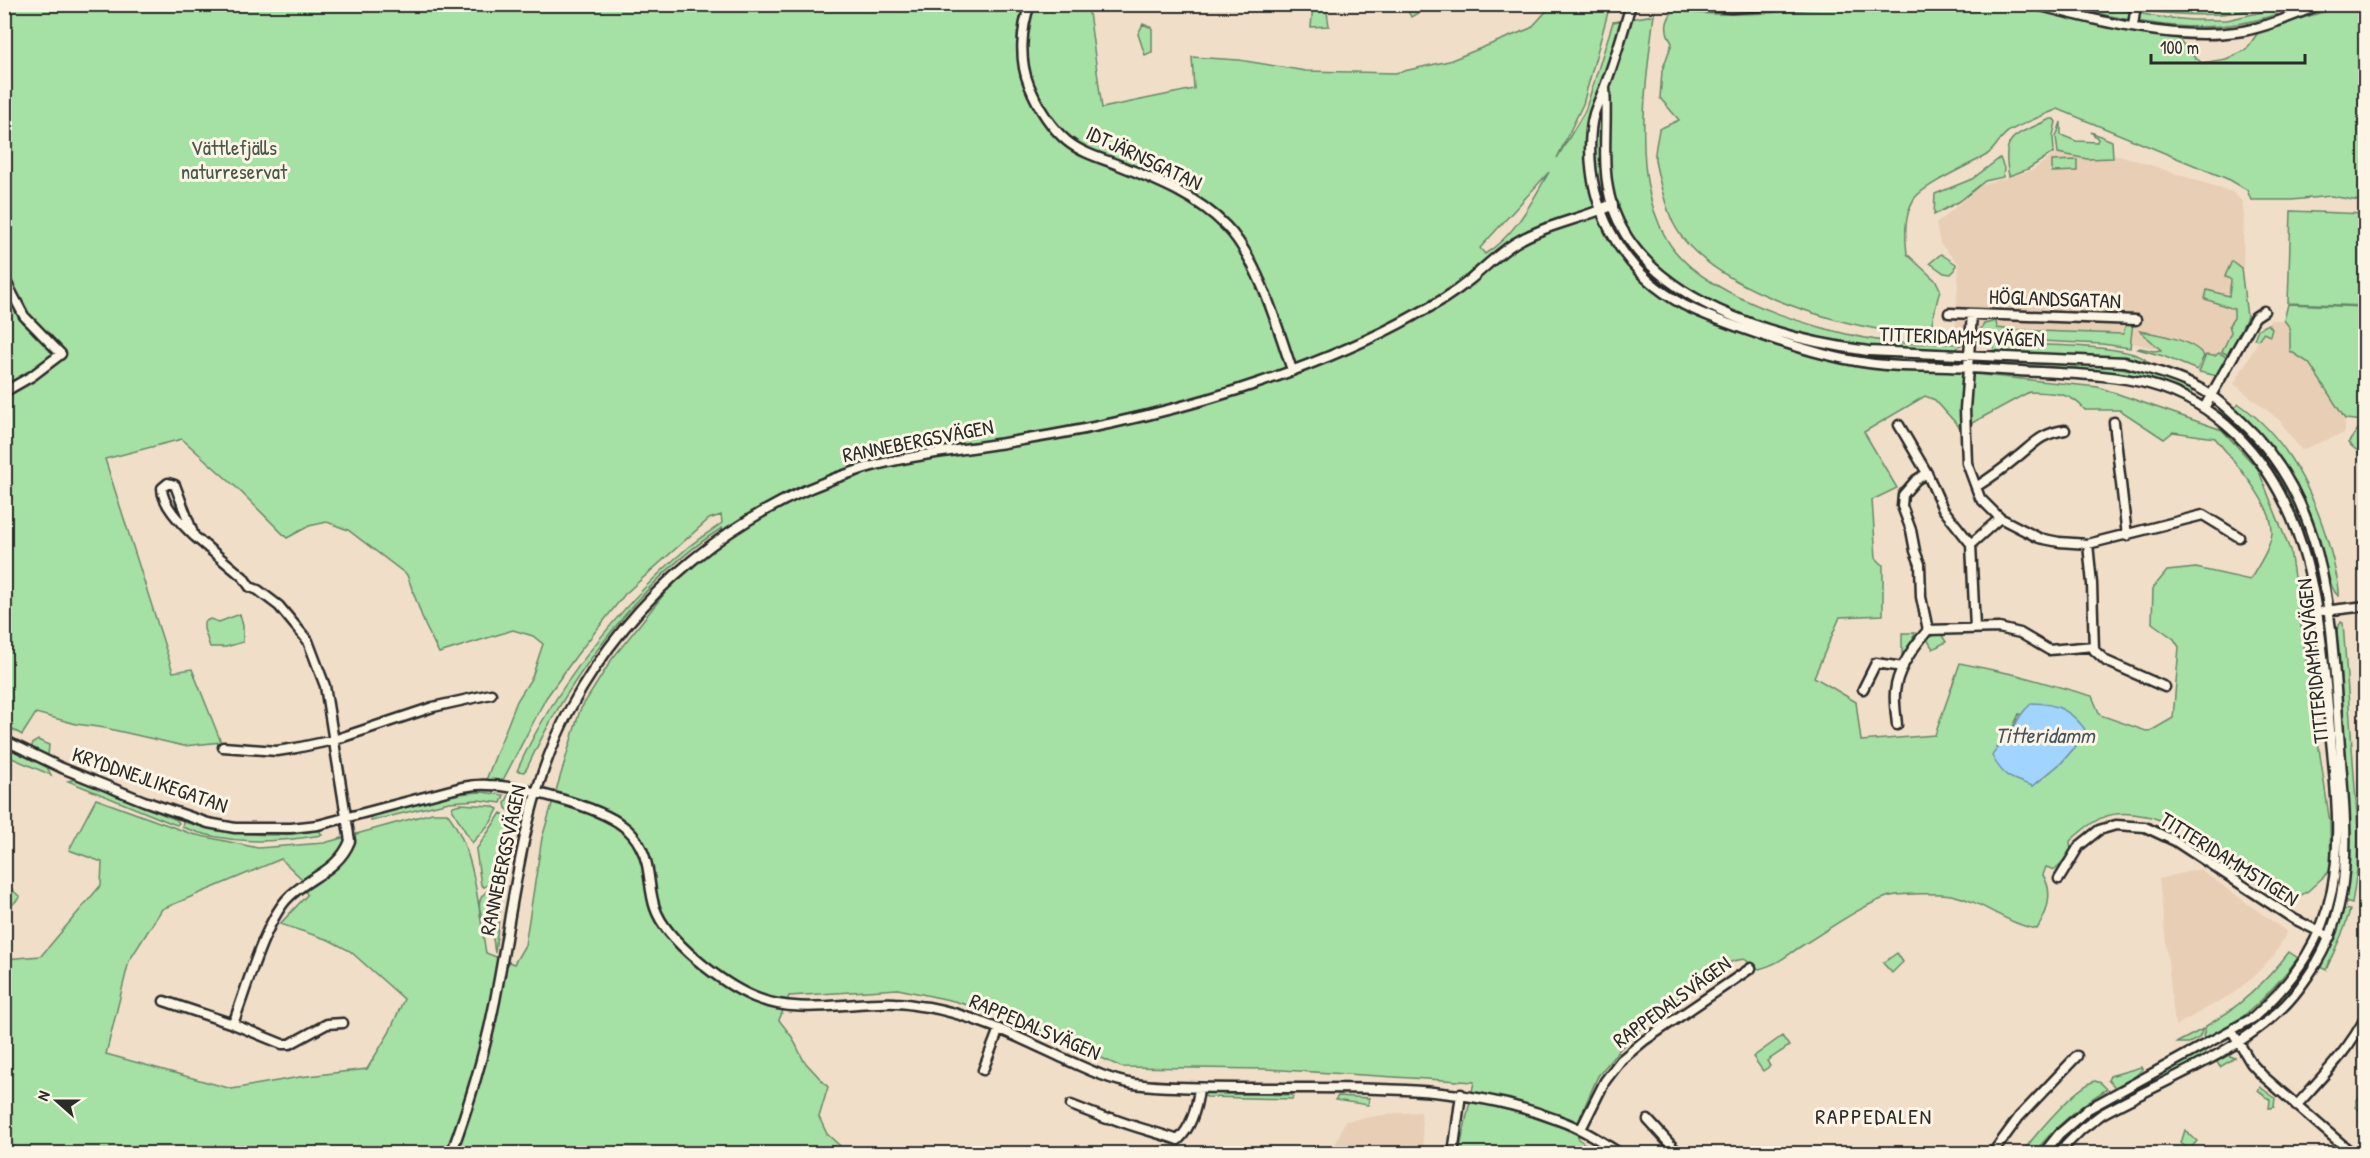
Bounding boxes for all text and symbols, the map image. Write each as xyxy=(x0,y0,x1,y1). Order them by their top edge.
scale bar xyxy=(2151,27,2306,65)
text: 100 m xyxy=(2160,35,2199,60)
street label: IDTJÄRNSGATAN xyxy=(1082,118,1207,197)
park label: Vättlefjälls naturreservat xyxy=(181,133,288,186)
street label: HÖGLANDSGATAN xyxy=(1989,282,2121,315)
street label: TITTERIDAMMSVÄGEN xyxy=(1879,319,2045,354)
street label: RANNEBERGSVÄGEN xyxy=(840,412,996,469)
street label: TITTERIDAMMSVÄGEN xyxy=(2289,577,2336,745)
water label: Titteridamm xyxy=(1995,720,2096,750)
street label: KRYDDNEJLIKEGATAN xyxy=(69,739,232,820)
street label: RANNEBERGSVÄGEN xyxy=(472,782,533,938)
street label: TITTERIDAMMSTIGEN xyxy=(2154,804,2304,913)
street label: RAPPEDALSVÄGEN xyxy=(1607,949,1737,1054)
street label: RAPPEDALSVÄGEN xyxy=(965,986,1105,1067)
north arrow xyxy=(27,1071,87,1131)
text: N xyxy=(31,1087,55,1104)
district label: RAPPEDALEN xyxy=(1815,1101,1933,1131)

